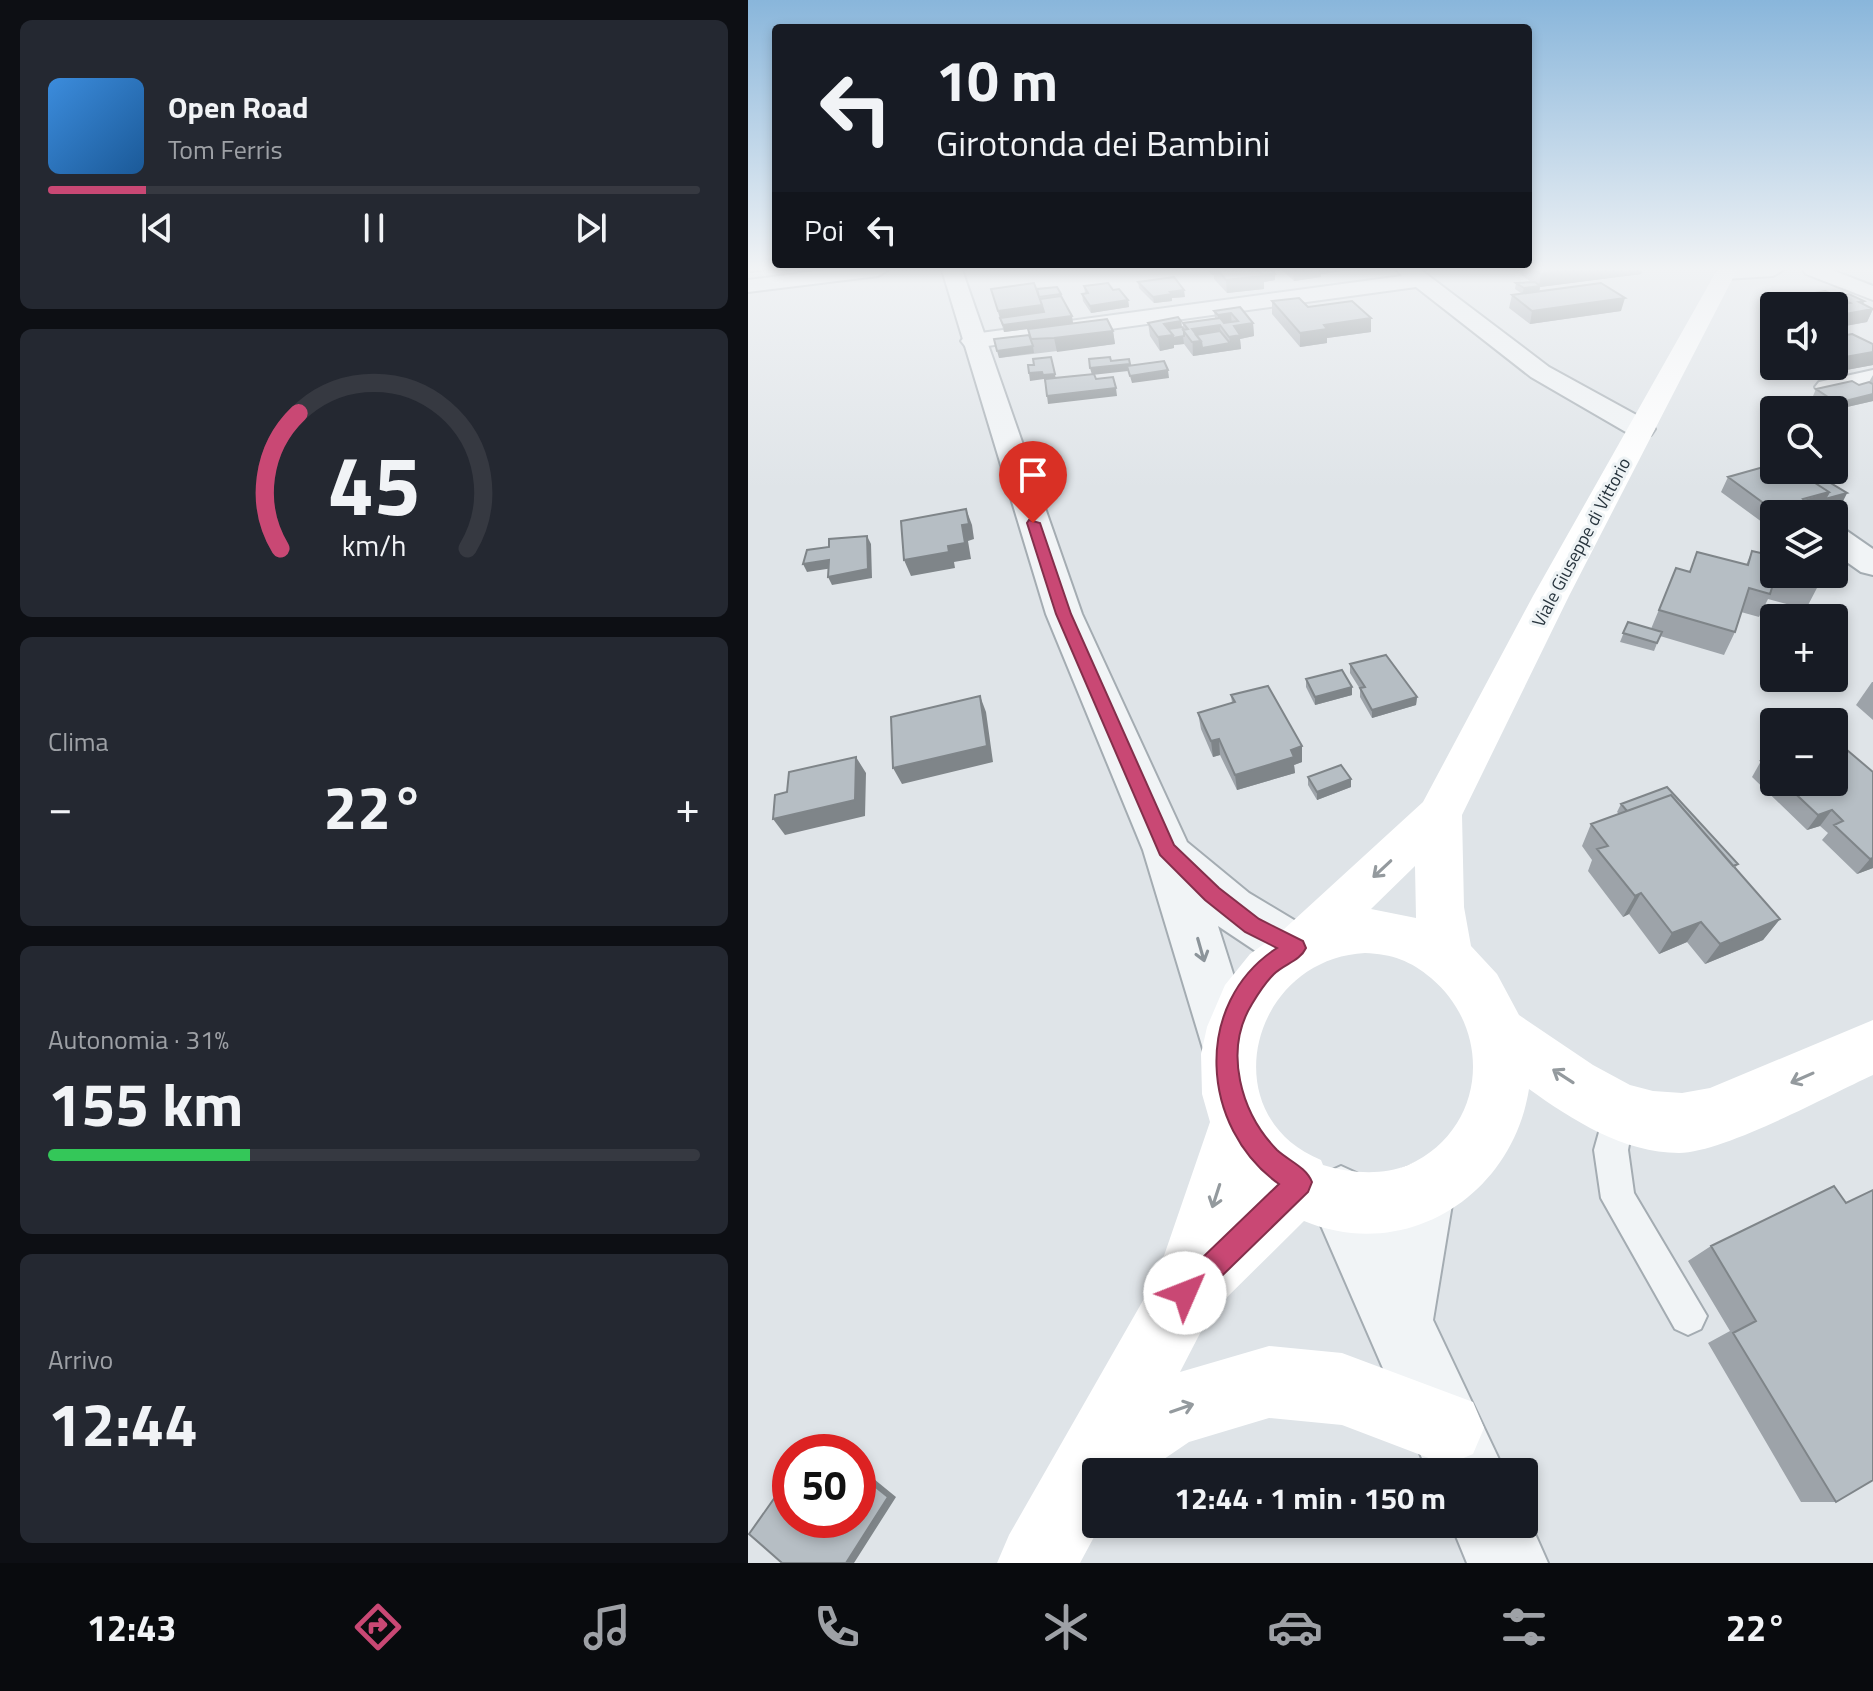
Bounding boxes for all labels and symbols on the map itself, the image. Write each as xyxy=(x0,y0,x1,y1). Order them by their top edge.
pin xyxy=(999,441,1067,523)
street label: Viale Giuseppe di Vittorio xyxy=(1525,452,1637,632)
one-way arrow xyxy=(1372,859,1392,878)
one-way arrow xyxy=(1194,937,1209,963)
one-way arrow xyxy=(1553,1068,1575,1085)
one-way arrow xyxy=(1790,1071,1814,1086)
one-way arrow xyxy=(1208,1183,1223,1208)
position arrow xyxy=(1143,1251,1227,1335)
one-way arrow xyxy=(1169,1400,1194,1415)
speed limit sign: 50 xyxy=(772,1434,876,1538)

